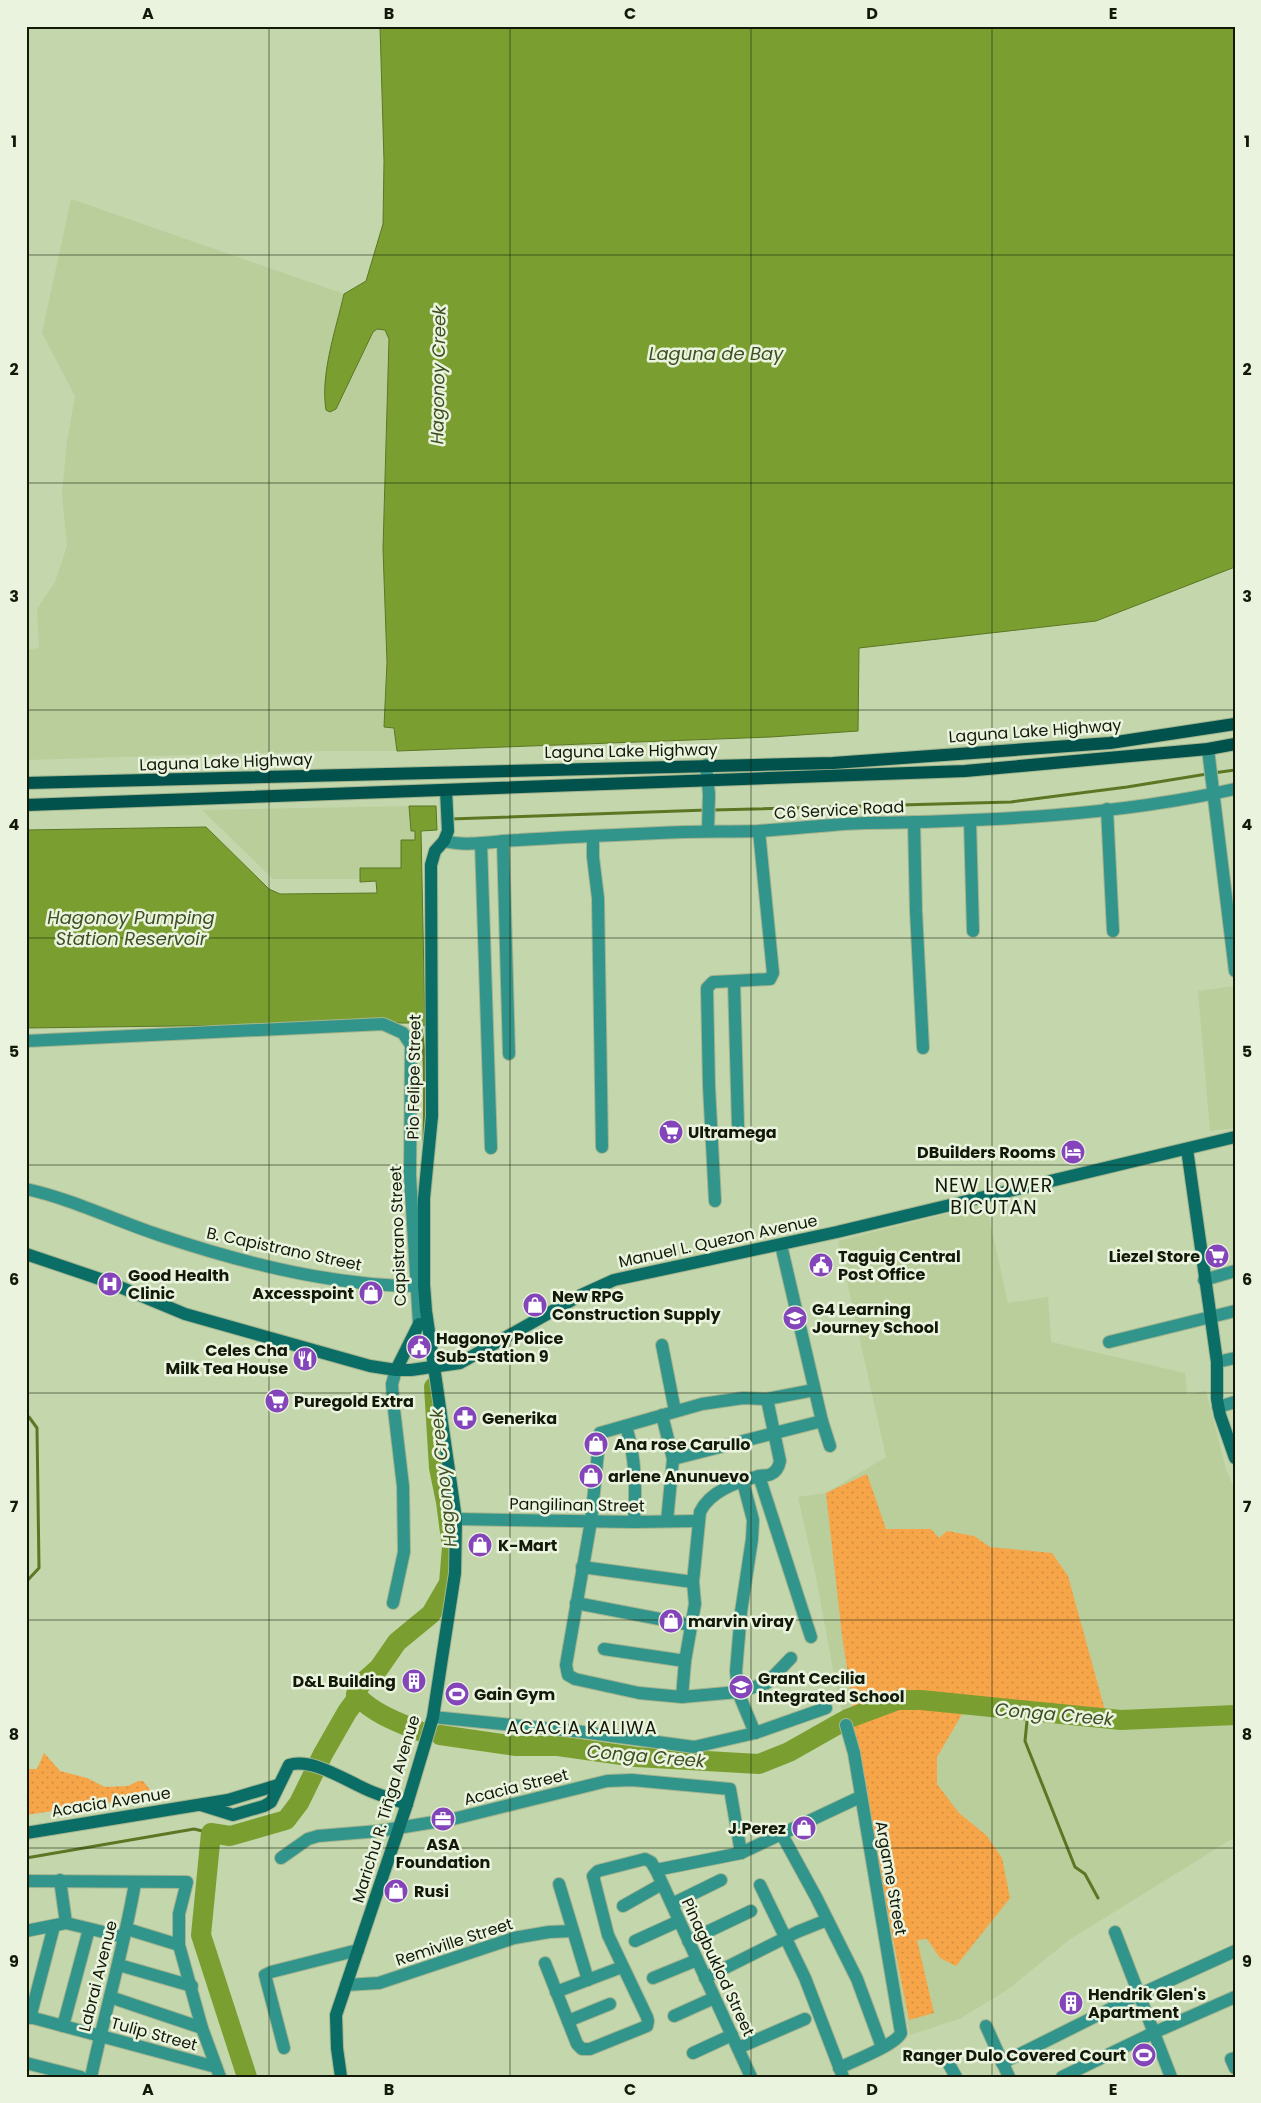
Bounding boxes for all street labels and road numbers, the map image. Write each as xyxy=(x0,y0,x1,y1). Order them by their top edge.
street label: Laguna Lake Highway xyxy=(948,713,1122,749)
street label: Laguna Lake Highway xyxy=(544,738,718,764)
street label: Laguna Lake Highway xyxy=(139,747,313,777)
street label: C6 Service Road xyxy=(773,795,905,825)
street label: Pio Felipe Street xyxy=(401,1014,427,1140)
street label: Capistrano Street xyxy=(384,1165,412,1307)
street label: Manuel L. Quezon Avenue xyxy=(617,1209,820,1273)
street label: B. Capistrano Street xyxy=(204,1221,364,1277)
street label: Pangilinan Street xyxy=(509,1492,645,1518)
street label: Marichu R. Tiñga Avenue xyxy=(346,1712,426,1906)
street label: Acacia Street xyxy=(461,1763,571,1811)
street label: Acacia Avenue xyxy=(50,1781,172,1823)
street label: Argame Street xyxy=(870,1819,912,1937)
street label: Pinagbuklod Street xyxy=(676,1894,760,2040)
street label: Remiville Street xyxy=(392,1912,516,1972)
street label: Labrai Avenue xyxy=(73,1918,123,2034)
street label: Tulip Street xyxy=(108,2011,200,2057)

